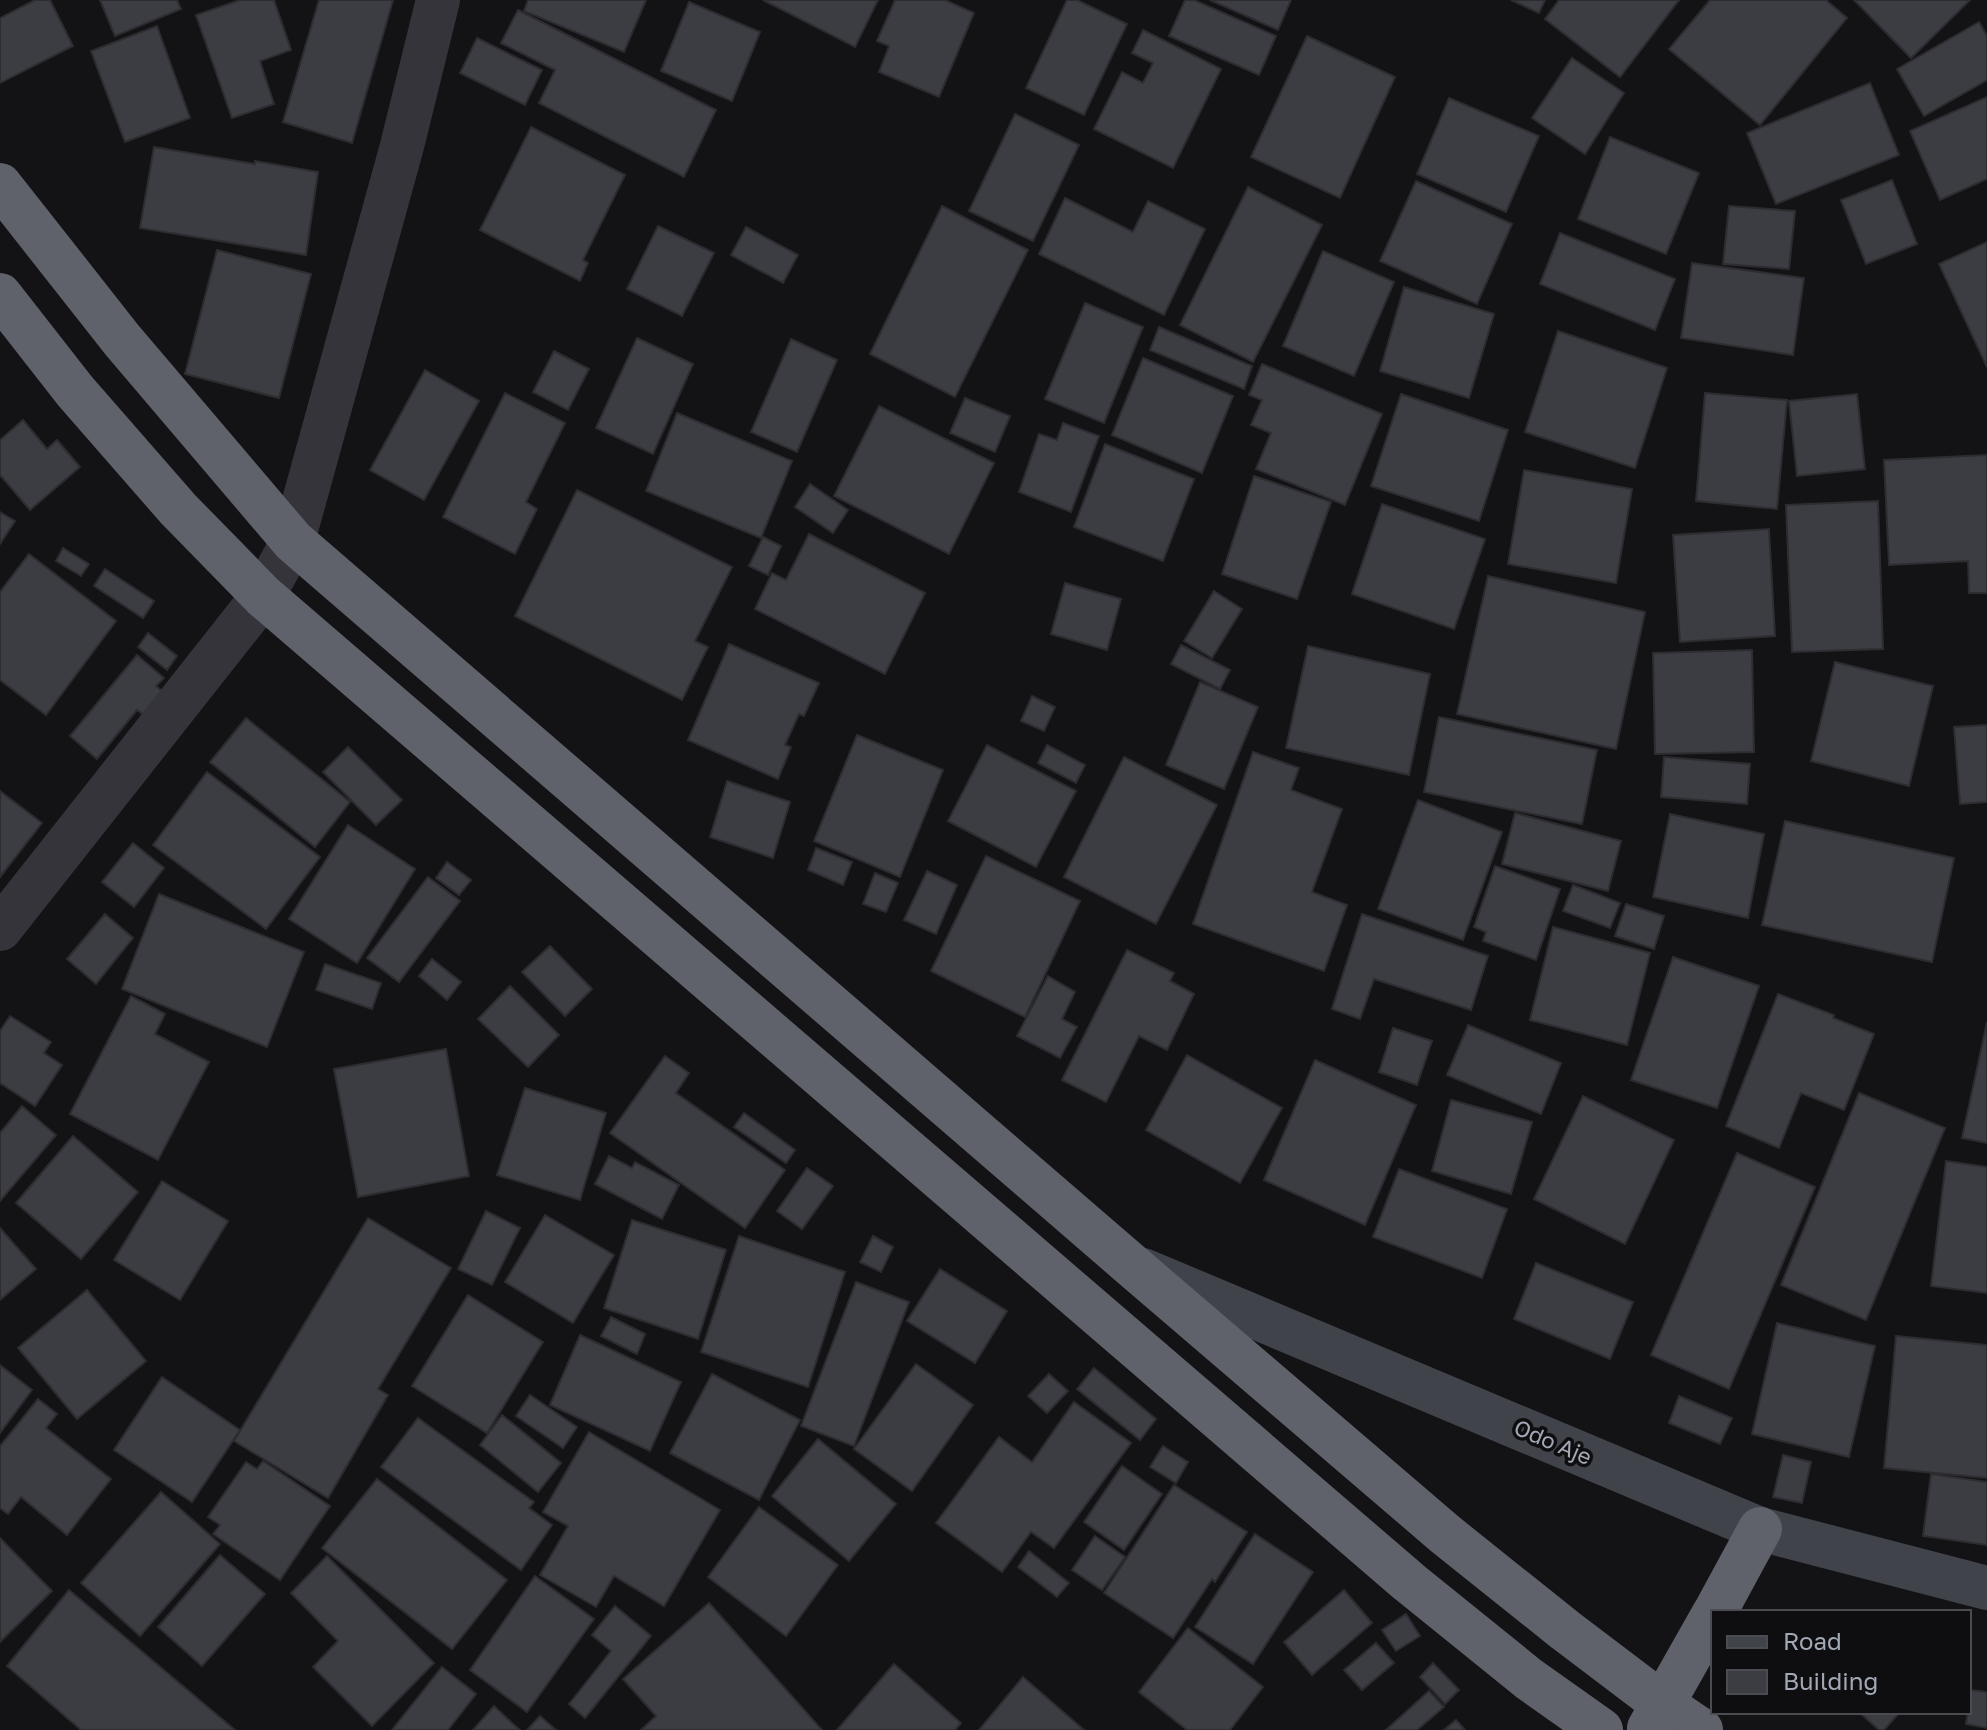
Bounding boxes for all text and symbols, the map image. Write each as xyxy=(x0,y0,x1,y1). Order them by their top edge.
street label: Odo Aje xyxy=(1510,1413,1596,1470)
legend xyxy=(1711,1610,1971,1714)
text: Road xyxy=(1783,1626,1842,1655)
text: Building xyxy=(1783,1666,1878,1695)

